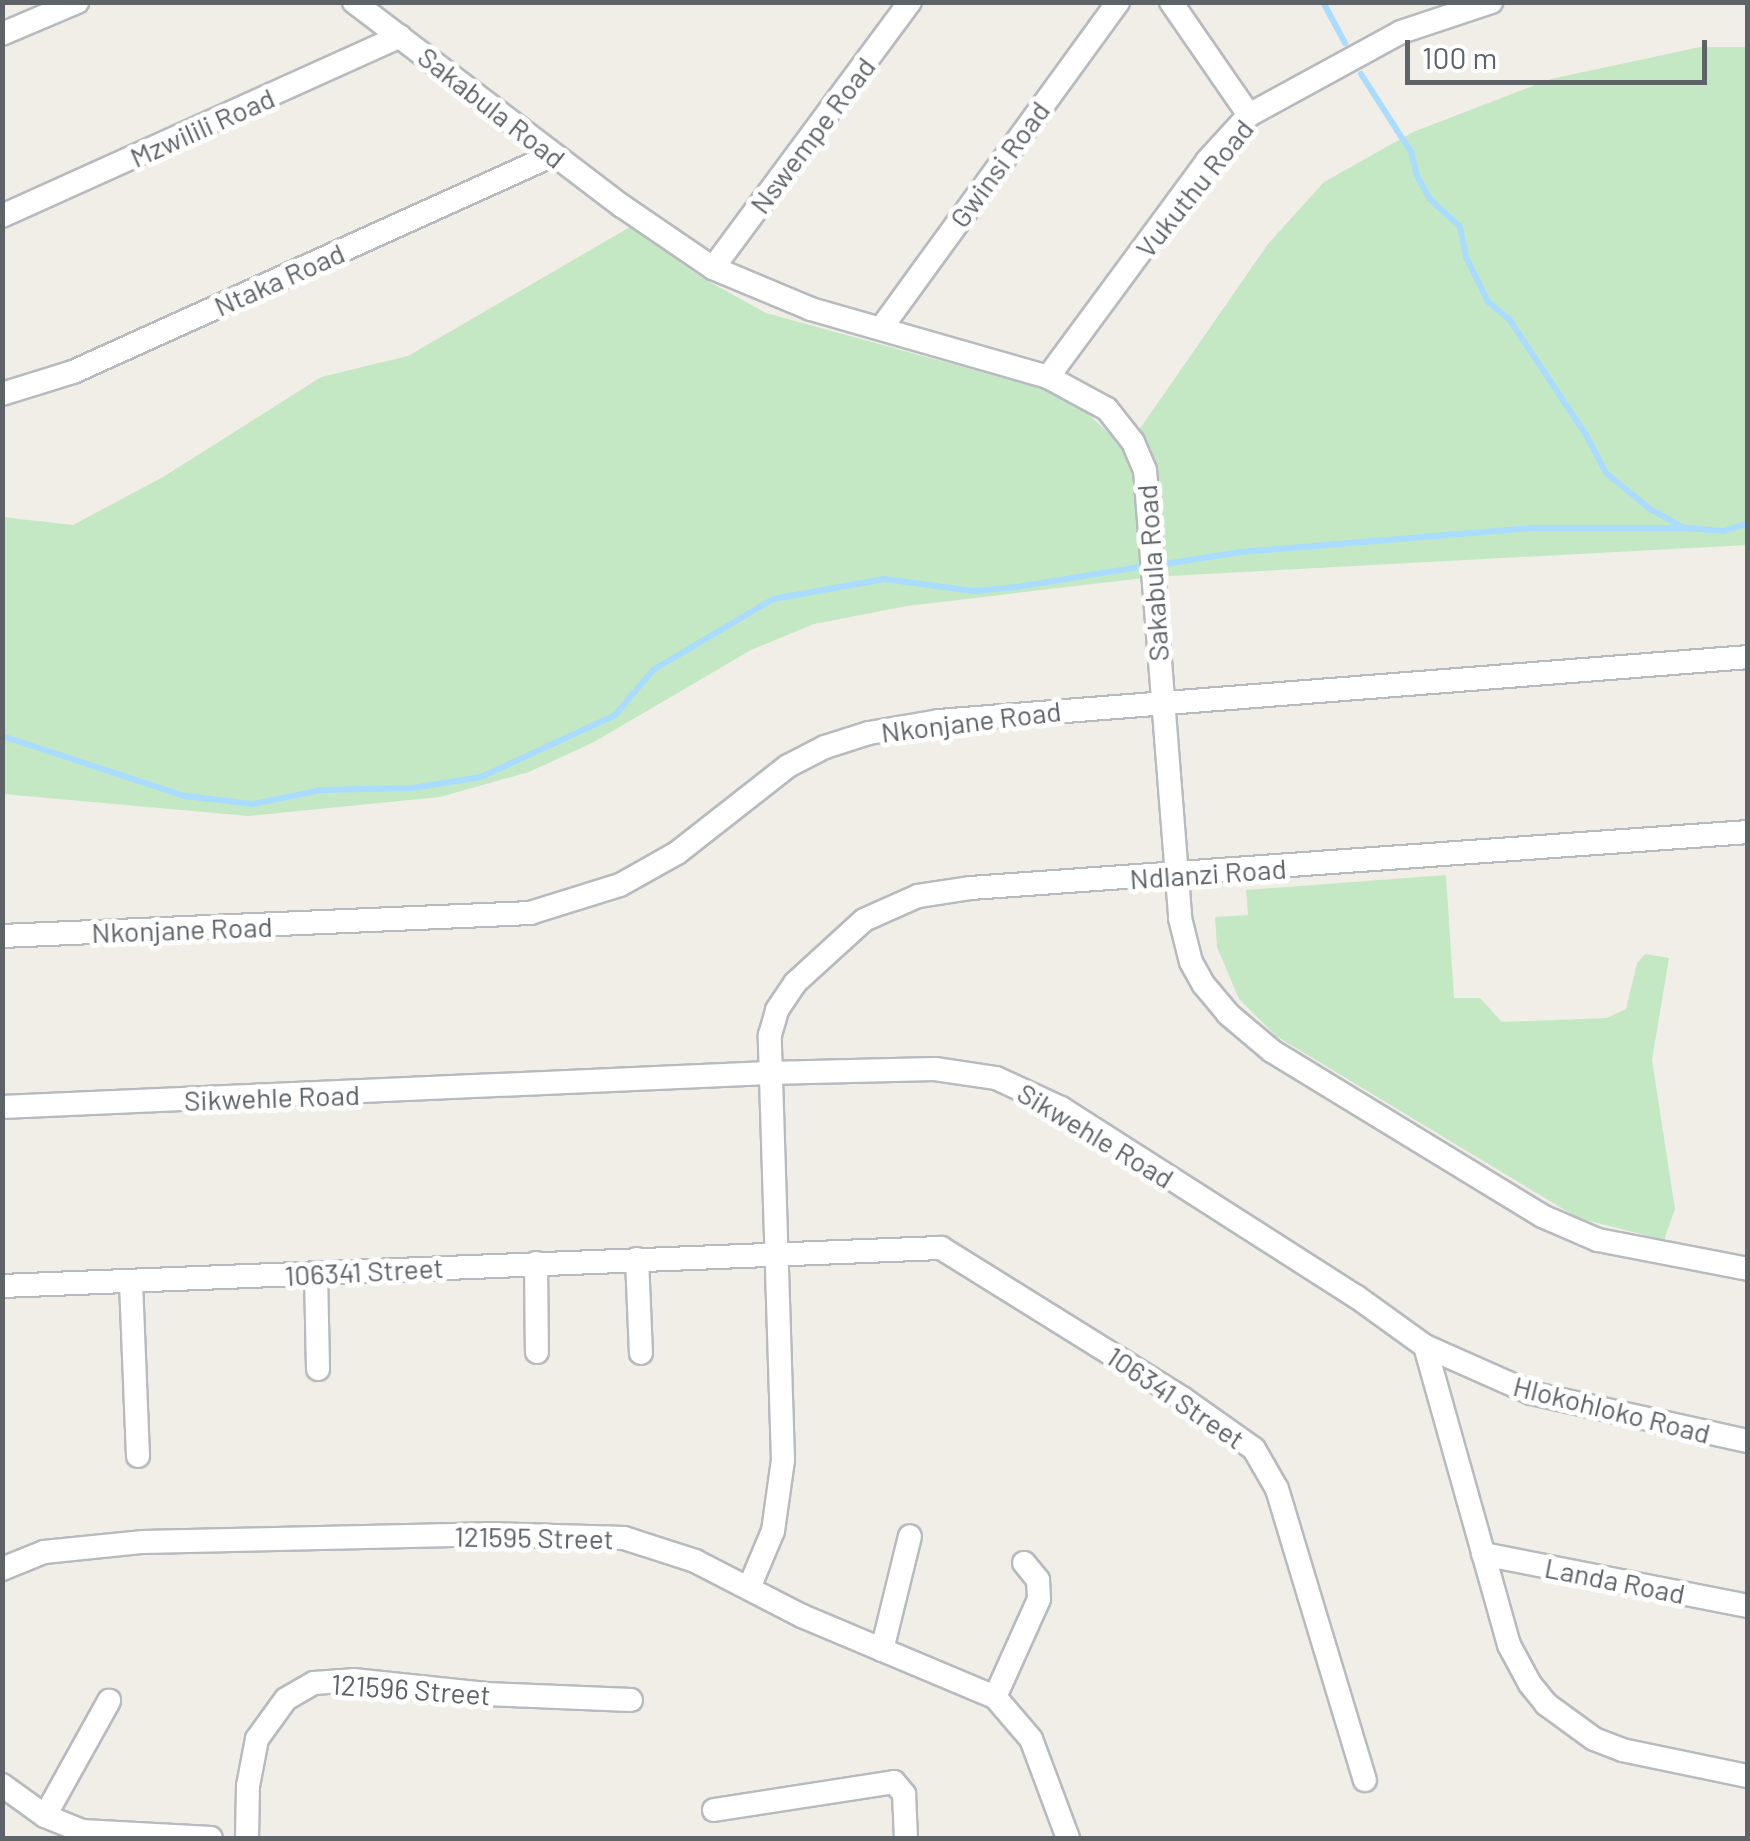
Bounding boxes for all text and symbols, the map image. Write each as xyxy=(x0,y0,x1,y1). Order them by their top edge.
scale bar xyxy=(1410,20,1712,82)
street label: Sakabula Road xyxy=(412,39,572,175)
text: 100 m xyxy=(1422,39,1497,75)
street label: Nswempe Road xyxy=(742,50,882,220)
street label: Mzwilili Road xyxy=(125,80,279,174)
street label: Gwinsi Road xyxy=(942,94,1056,234)
street label: Vukuthu Road xyxy=(1128,112,1260,264)
street label: Ntaka Road xyxy=(209,235,349,323)
street label: Sakabula Road xyxy=(1129,483,1175,663)
street label: Nkonjane Road xyxy=(879,693,1063,749)
street label: Ndlanzi Road xyxy=(1128,851,1288,895)
street label: Nkonjane Road xyxy=(91,909,273,949)
street label: Sikwehle Road xyxy=(1012,1075,1180,1195)
street label: Sikwehle Road xyxy=(183,1077,361,1117)
street label: 106341 Street xyxy=(284,1250,444,1292)
street label: 106341 Street xyxy=(1101,1339,1251,1455)
street label: Hlokohloko Road xyxy=(1510,1368,1714,1450)
street label: 121595 Street xyxy=(454,1519,614,1555)
street label: Landa Road xyxy=(1542,1550,1688,1610)
street label: 121596 Street xyxy=(330,1667,492,1711)

